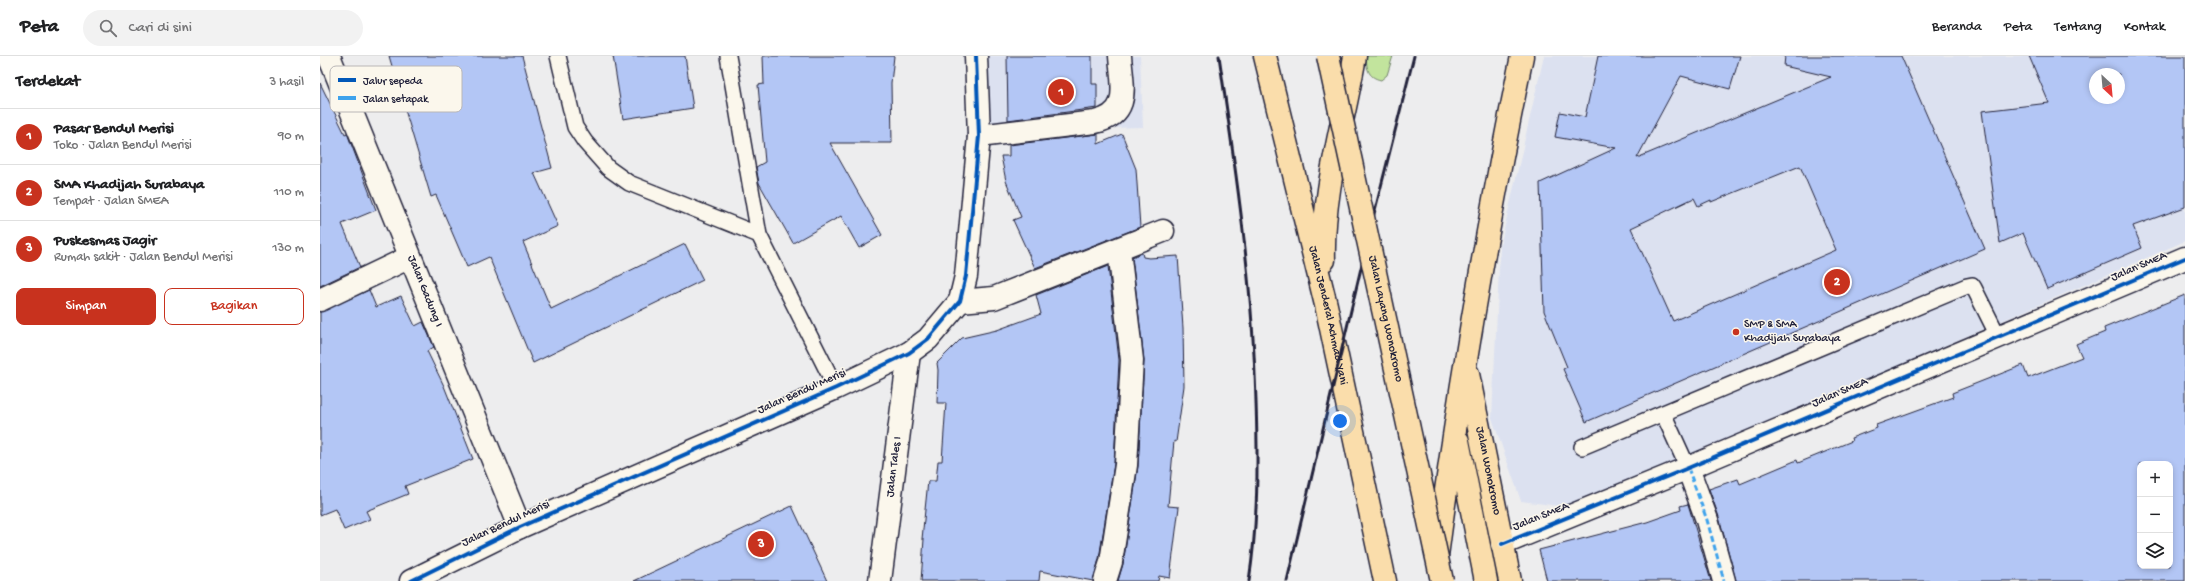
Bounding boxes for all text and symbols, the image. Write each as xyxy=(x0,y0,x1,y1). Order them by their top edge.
search box xyxy=(83,10,363,46)
text: Peta xyxy=(20,16,59,39)
icon: search xyxy=(97,17,119,39)
text: Cari di sini xyxy=(129,19,192,37)
text: Beranda xyxy=(1932,19,1982,36)
text: Peta xyxy=(2004,19,2032,36)
text: Tentang xyxy=(2054,19,2102,36)
text: Kontak xyxy=(2124,19,2165,36)
legend xyxy=(330,66,462,112)
north arrow xyxy=(2089,68,2125,104)
text: Terdekat xyxy=(16,72,80,92)
text: 3 hasil xyxy=(270,75,304,90)
text: Jalur sepeda xyxy=(363,76,423,88)
pin: 1 xyxy=(1048,77,1074,107)
text: Jalan setapak xyxy=(363,94,429,106)
text: Pasar Bendul Merisi xyxy=(54,120,174,138)
text: 1 xyxy=(26,129,32,144)
text: 90 m xyxy=(278,129,304,144)
text: Toko · Jalan Bendul Merisi xyxy=(54,138,192,153)
text: SMA Khadijah Surabaya xyxy=(54,176,204,194)
text: 2 xyxy=(26,185,32,200)
text: 110 m xyxy=(274,185,304,200)
text: Tempat · Jalan SMEA xyxy=(54,194,168,209)
text: Puskesmas Jagir xyxy=(54,232,156,250)
text: 3 xyxy=(26,241,32,256)
text: 130 m xyxy=(272,241,304,256)
street label: Jalan Jenderal Achmad Yani xyxy=(1305,245,1350,387)
street label: Jalan SMEA xyxy=(2109,249,2170,285)
text: Rumah sakit · Jalan Bendul Merisi xyxy=(54,250,233,265)
street label: Jalan Gadung I xyxy=(404,253,445,329)
street label: Jalan Layang Wonokromo xyxy=(1365,254,1406,383)
pin: 2 xyxy=(1824,267,1850,297)
button: Simpan xyxy=(16,288,156,325)
button: Bagikan xyxy=(164,288,304,325)
place label: SMP & SMA Khadijah Surabaya xyxy=(1744,318,1841,346)
marker: SMP & SMA Khadijah Surabaya xyxy=(1731,327,1741,337)
street label: Jalan Bendul Merisi xyxy=(756,366,849,418)
street label: Jalan SMEA xyxy=(1810,375,1871,411)
your location xyxy=(1330,411,1350,431)
street label: Jalan Wonokromo xyxy=(1472,426,1503,516)
street label: Jalan Tales I xyxy=(884,436,905,498)
map controls xyxy=(2137,461,2173,569)
button: + xyxy=(2137,461,2173,497)
street label: Jalan Bendul Merisi xyxy=(460,497,553,551)
button: − xyxy=(2137,497,2173,533)
street label: Jalan SMEA xyxy=(1511,499,1572,535)
pin: 3 xyxy=(748,529,774,559)
button: layers xyxy=(2137,533,2173,569)

